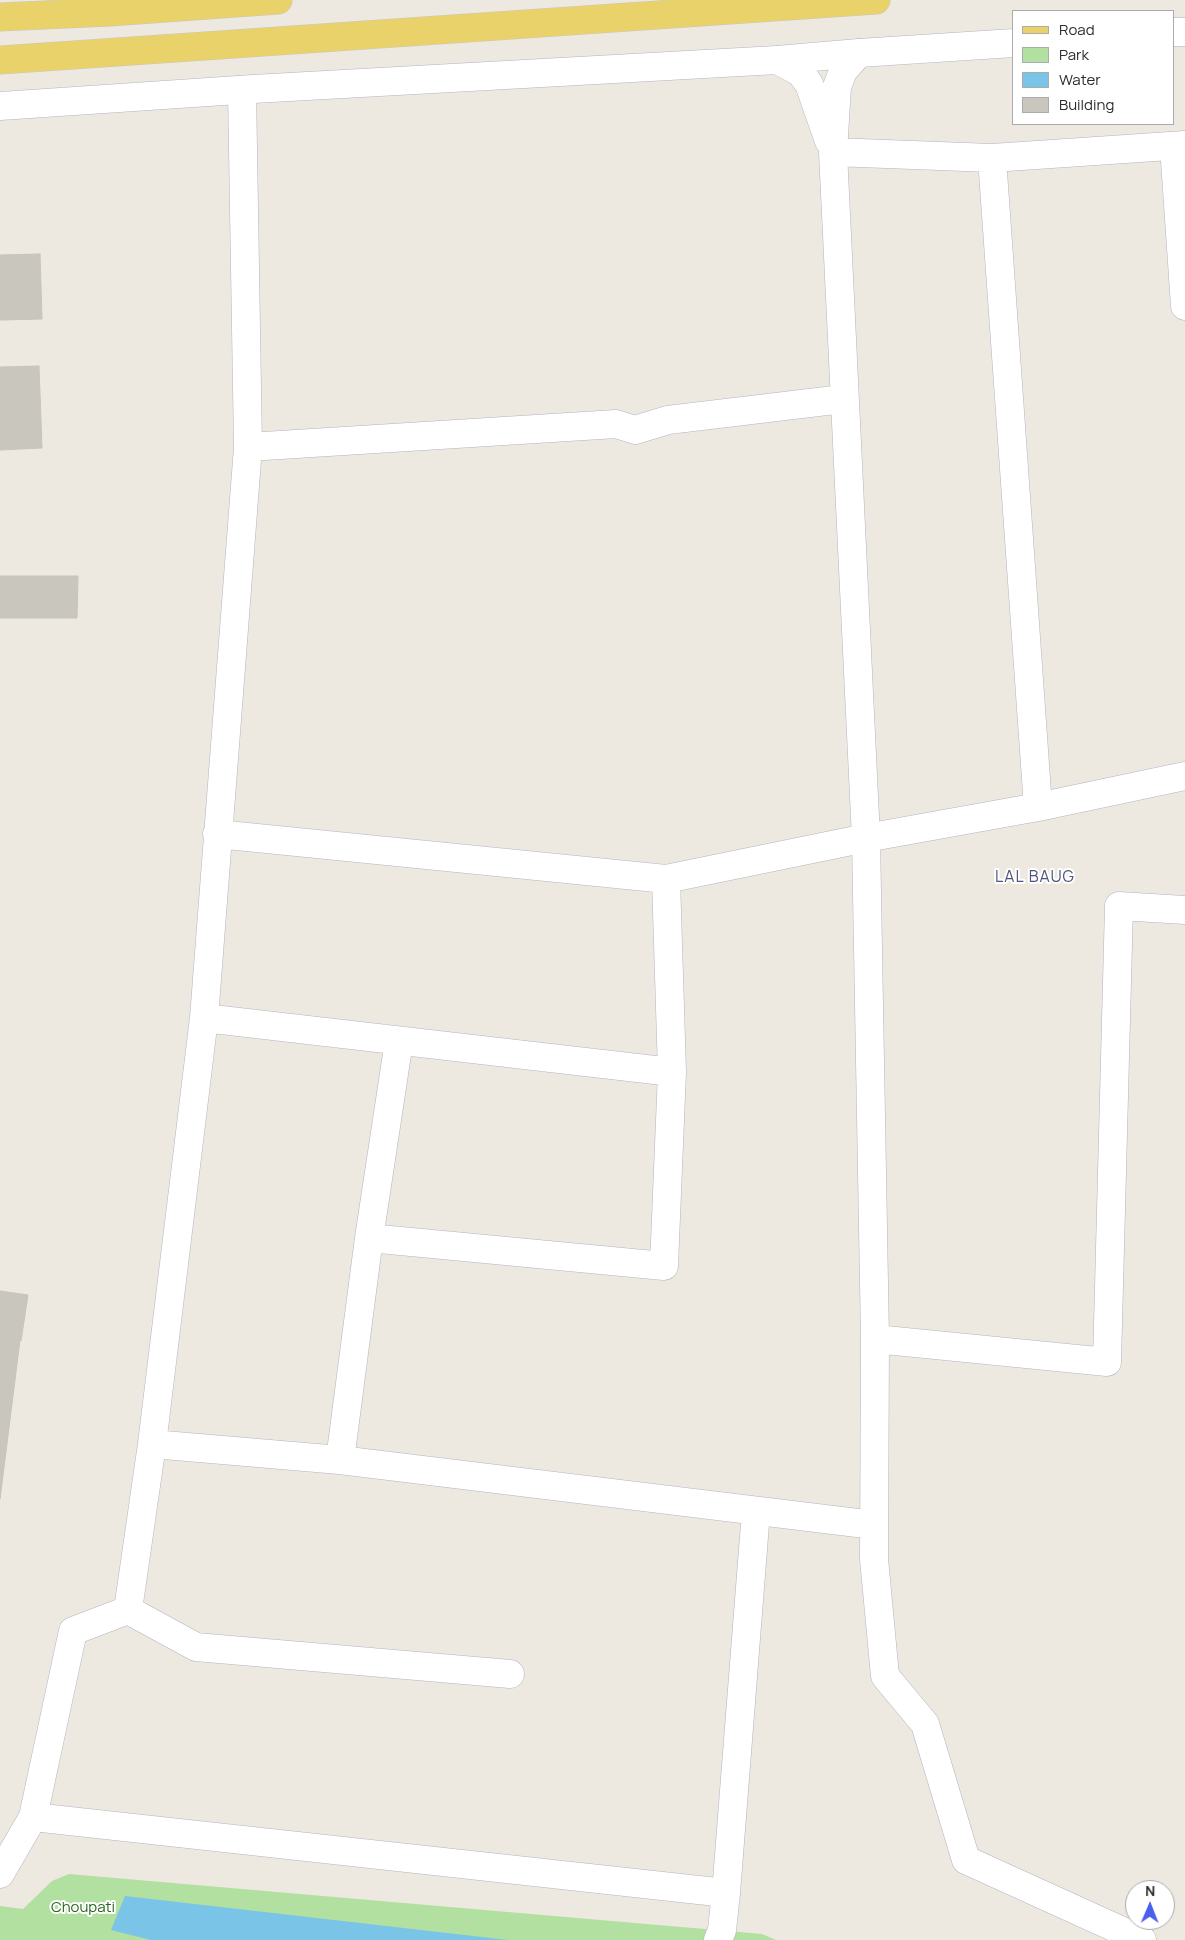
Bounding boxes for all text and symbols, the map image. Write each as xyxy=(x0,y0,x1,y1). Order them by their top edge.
legend xyxy=(1012,10,1175,125)
text: Road xyxy=(1059,19,1095,40)
text: Park xyxy=(1059,44,1089,65)
text: Water xyxy=(1059,69,1101,90)
text: Building xyxy=(1059,94,1114,115)
district label: LAL BAUG xyxy=(994,868,1076,888)
north arrow xyxy=(1125,1880,1175,1930)
text: N xyxy=(1145,1881,1155,1900)
park label: Choupati xyxy=(51,1899,115,1917)

